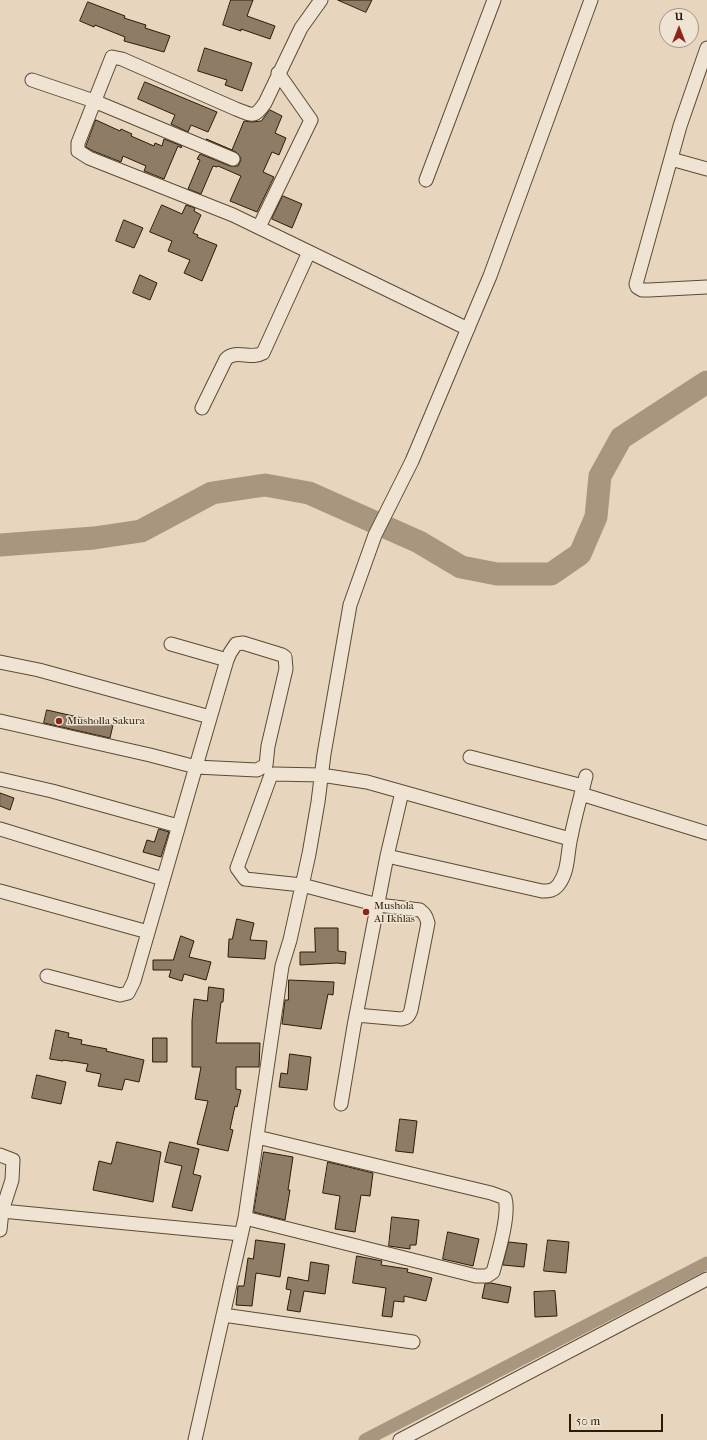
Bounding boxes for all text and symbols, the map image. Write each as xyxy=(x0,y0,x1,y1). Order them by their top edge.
north arrow xyxy=(659,8,699,48)
text: U xyxy=(675,10,683,23)
place label: Musholla Sakura xyxy=(67,714,145,728)
marker: Musholla Sakura xyxy=(54,716,64,726)
place label: Mushola Al Ikhlas xyxy=(374,899,415,925)
marker: Mushola Al Ikhlas xyxy=(361,907,371,917)
scale bar xyxy=(571,1406,665,1432)
text: 50 m xyxy=(576,1414,600,1428)

